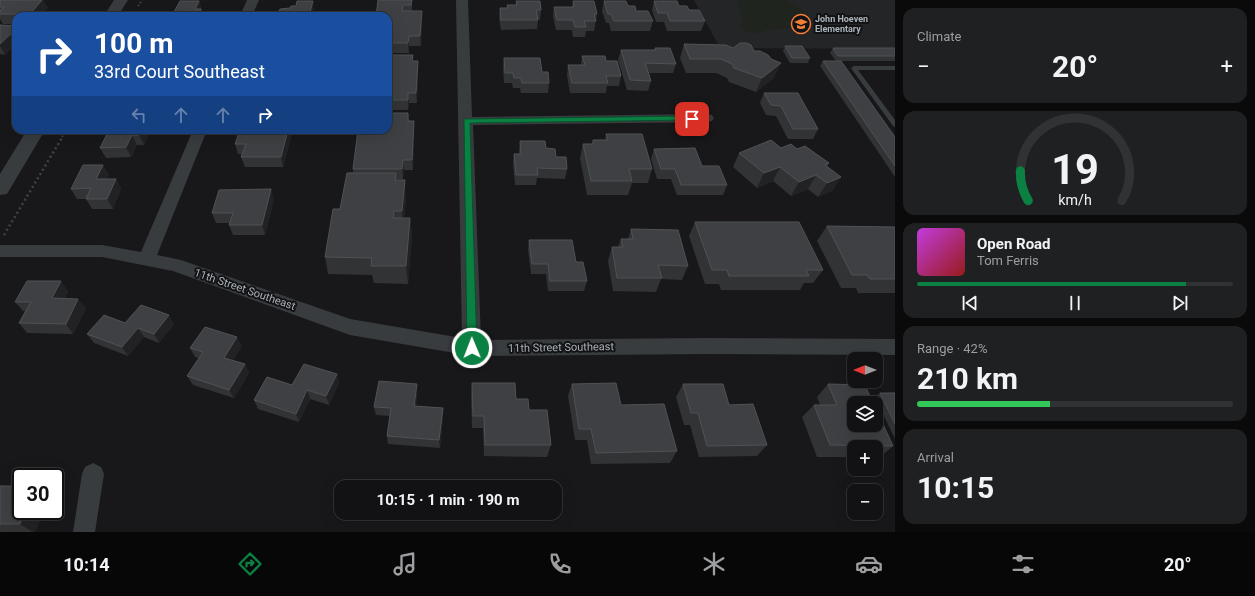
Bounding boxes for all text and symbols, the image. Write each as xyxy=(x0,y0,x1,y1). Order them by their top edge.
school or university icon: John Hoeven Elementary xyxy=(790,13,812,35)
place label: John Hoeven Elementary xyxy=(815,14,868,34)
text: 100 m xyxy=(94,27,173,60)
icon: right xyxy=(28,28,80,80)
text: Climate xyxy=(917,29,961,44)
text: 20° xyxy=(1052,49,1098,84)
text: − xyxy=(917,54,930,79)
text: + xyxy=(1221,54,1233,79)
text: 33rd Court Southeast xyxy=(94,61,265,82)
pin xyxy=(675,102,709,136)
icon: left xyxy=(128,104,150,126)
icon: ahead xyxy=(170,104,192,126)
icon: ahead xyxy=(212,104,234,126)
icon: right xyxy=(254,104,276,126)
icon: arrive xyxy=(681,108,703,130)
text: 19 xyxy=(1051,145,1099,194)
text: km/h xyxy=(1058,192,1092,208)
text: Open Road xyxy=(977,235,1051,253)
text: Tom Ferris xyxy=(977,253,1039,268)
street label: 11th Street Southeast xyxy=(193,266,297,313)
icon: previous xyxy=(959,292,981,314)
icon: pause xyxy=(1064,292,1086,314)
icon: next xyxy=(1169,292,1191,314)
position arrow xyxy=(451,327,493,369)
street label: 11th Street Southeast xyxy=(508,340,615,355)
text: Range · 42% xyxy=(917,341,987,356)
north arrow xyxy=(847,352,883,388)
map controls xyxy=(847,352,883,520)
text: 210 km xyxy=(917,361,1018,396)
button: layers xyxy=(847,396,883,432)
button: + xyxy=(847,440,883,476)
text: Arrival xyxy=(917,450,954,465)
speed limit sign: 30 xyxy=(12,468,64,520)
text: 10:15 xyxy=(917,470,994,505)
button: − xyxy=(847,484,883,520)
text: 10:15 · 1 min · 190 m xyxy=(377,491,519,509)
icon: directions xyxy=(236,550,264,578)
icon: music xyxy=(391,550,419,578)
icon: phone xyxy=(546,550,574,578)
icon: climate xyxy=(700,550,728,578)
icon: car xyxy=(855,550,883,578)
icon: filters xyxy=(1009,550,1037,578)
text: 10:14 xyxy=(63,554,110,575)
text: 20° xyxy=(1164,554,1192,575)

